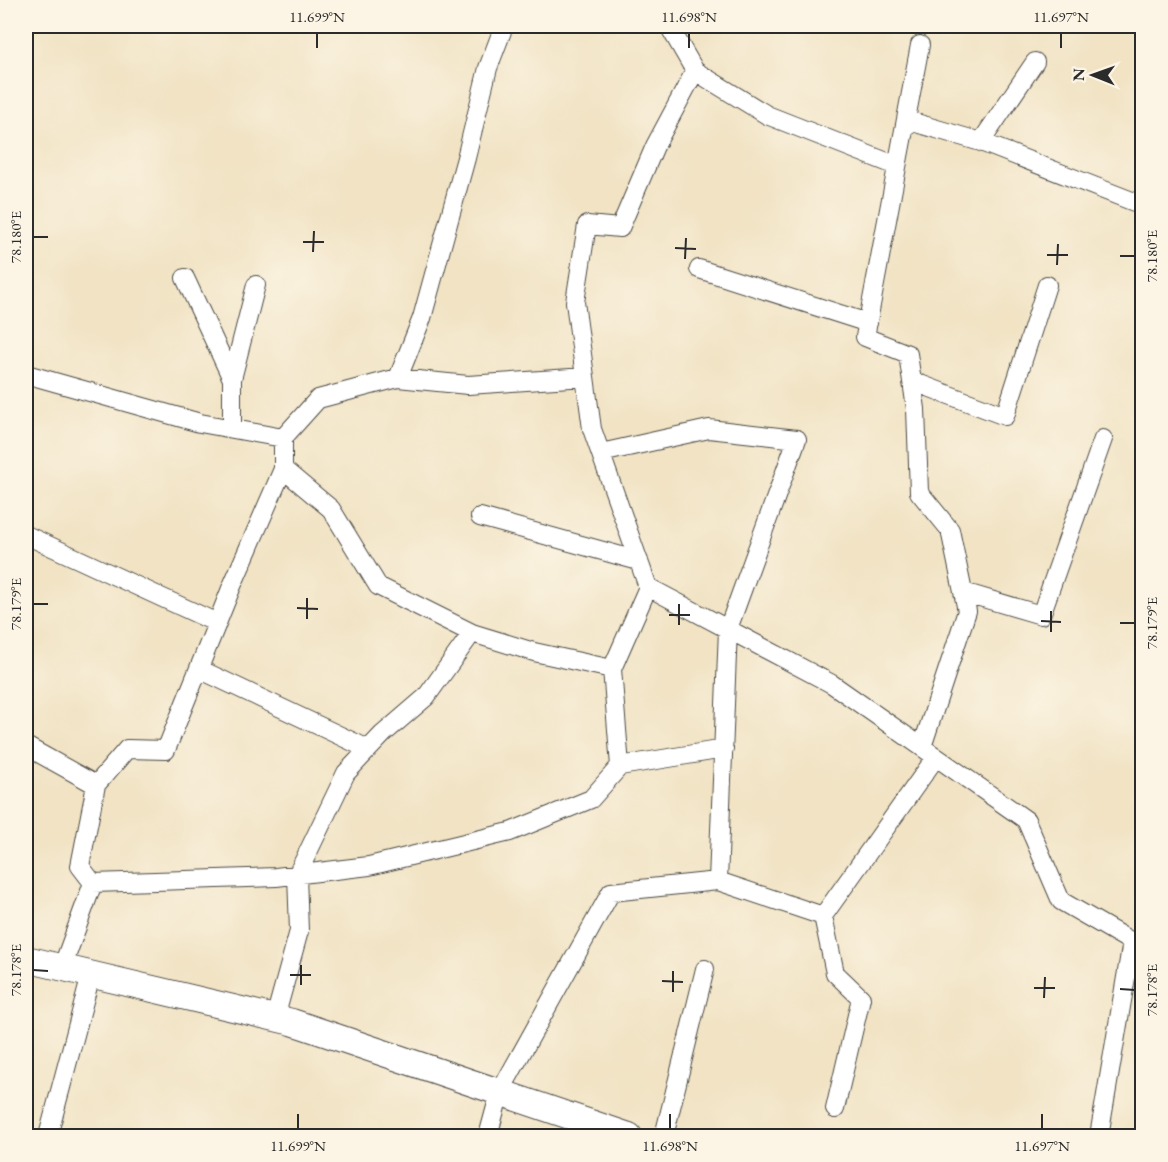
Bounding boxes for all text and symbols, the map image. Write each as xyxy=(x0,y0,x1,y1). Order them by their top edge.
text: 11.699°N xyxy=(289,7,345,26)
text: 11.698°N xyxy=(661,7,717,26)
text: 11.697°N xyxy=(1033,7,1089,26)
north arrow xyxy=(1063,45,1123,105)
text: N xyxy=(1068,68,1089,81)
text: 78.180°E xyxy=(6,210,25,263)
text: 78.180°E xyxy=(1142,229,1161,282)
text: 78.179°E xyxy=(6,577,25,630)
text: 78.179°E xyxy=(1142,596,1161,649)
text: 78.178°E xyxy=(6,943,25,996)
text: 78.178°E xyxy=(1142,963,1161,1016)
text: 11.699°N xyxy=(270,1136,326,1155)
text: 11.698°N xyxy=(642,1136,698,1155)
text: 11.697°N xyxy=(1014,1136,1070,1155)

